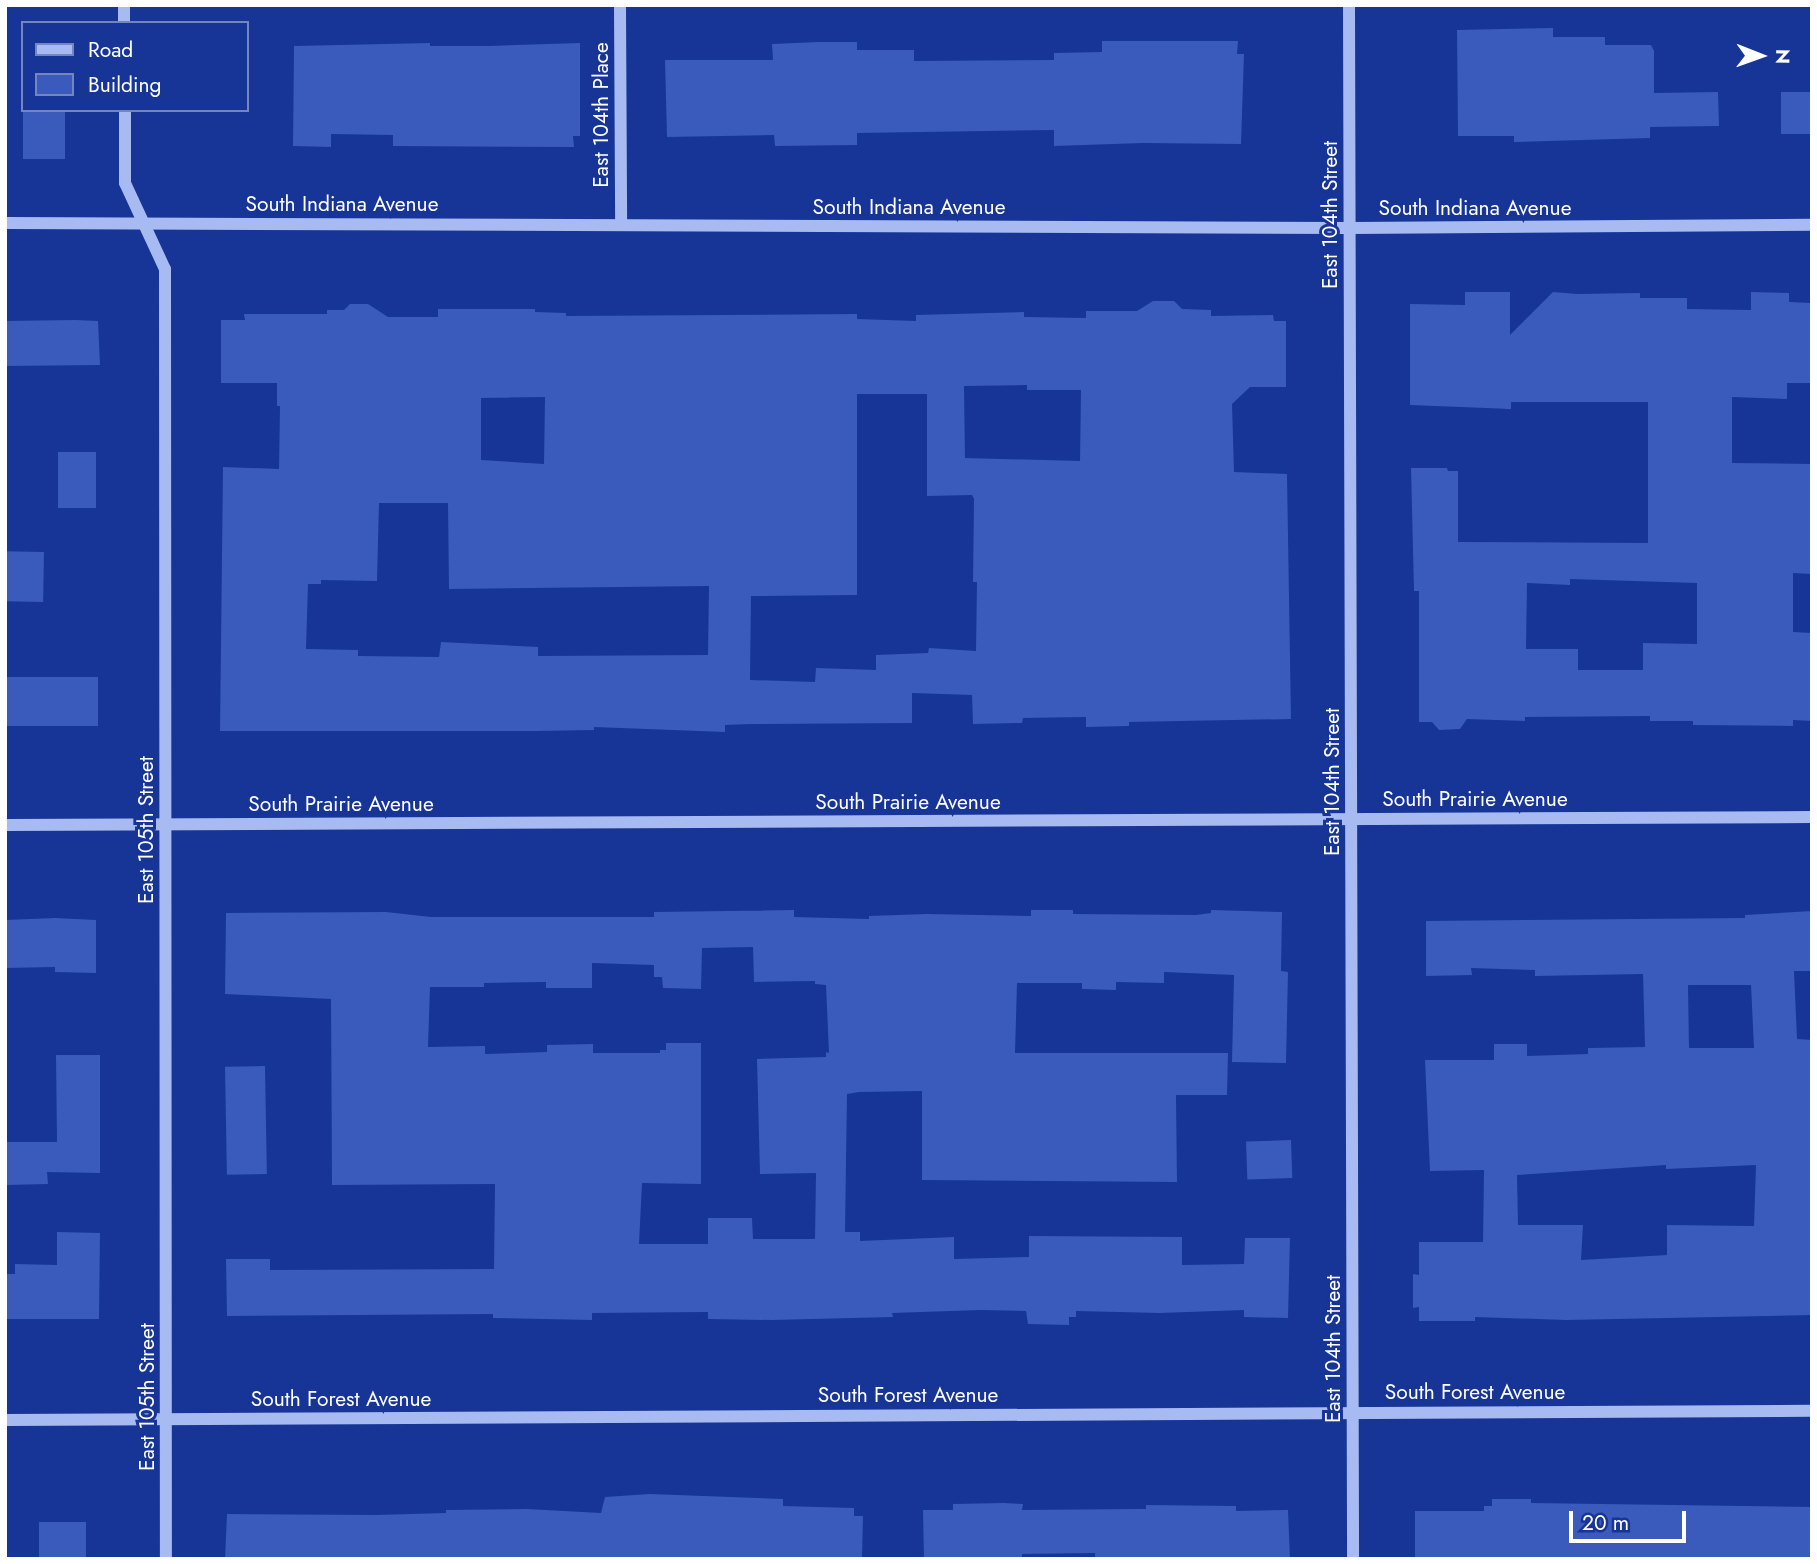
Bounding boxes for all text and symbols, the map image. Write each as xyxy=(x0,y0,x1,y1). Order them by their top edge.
legend xyxy=(21,21,248,112)
north arrow xyxy=(1726,21,1796,91)
text: Road xyxy=(88,35,133,65)
street label: East 104th Place xyxy=(588,42,614,188)
text: N xyxy=(1769,49,1796,64)
text: Building xyxy=(88,70,161,100)
street label: East 104th Street xyxy=(1317,141,1343,289)
street label: South Indiana Avenue xyxy=(246,191,438,217)
street label: South Indiana Avenue xyxy=(813,194,1005,220)
street label: South Indiana Avenue xyxy=(1379,195,1571,221)
street label: East 104th Street xyxy=(1319,708,1345,856)
street label: East 105th Street xyxy=(133,756,159,904)
street label: South Prairie Avenue xyxy=(1382,786,1568,812)
street label: South Prairie Avenue xyxy=(815,789,1001,815)
street label: South Prairie Avenue xyxy=(248,791,434,817)
street label: East 104th Street xyxy=(1320,1275,1346,1423)
street label: East 105th Street xyxy=(134,1323,160,1471)
street label: South Forest Avenue xyxy=(1385,1379,1565,1405)
street label: South Forest Avenue xyxy=(818,1382,998,1408)
street label: South Forest Avenue xyxy=(251,1386,431,1412)
scale bar xyxy=(1572,1498,1689,1542)
text: 20 m xyxy=(1582,1508,1629,1538)

